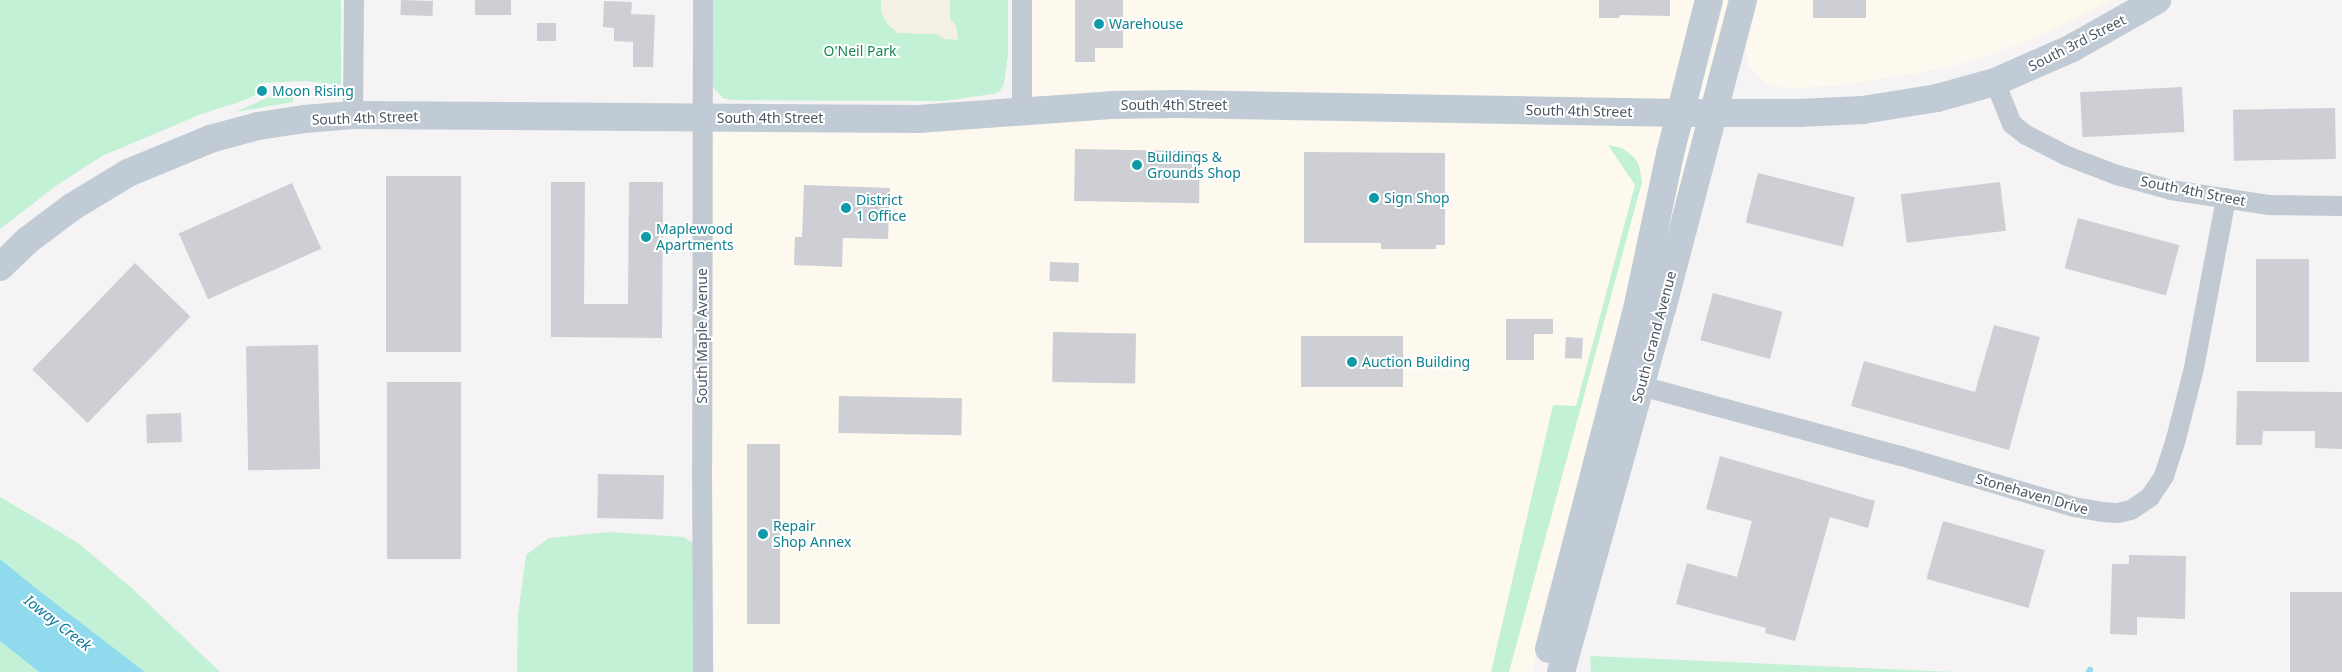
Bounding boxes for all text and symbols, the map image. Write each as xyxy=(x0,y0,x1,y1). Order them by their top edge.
street label: South 3rd Street xyxy=(2026,11,2128,75)
place label: Warehouse xyxy=(1109,16,1183,32)
marker: Warehouse xyxy=(1093,18,1105,30)
park label: O'Neil Park xyxy=(823,43,897,59)
place label: Moon Rising xyxy=(272,83,354,99)
marker: Moon Rising xyxy=(256,85,268,97)
street label: South 4th Street xyxy=(1121,97,1227,113)
street label: South 4th Street xyxy=(1526,102,1632,120)
street label: South 4th Street xyxy=(311,108,419,128)
street label: South 4th Street xyxy=(717,110,823,126)
place label: Buildings & Grounds Shop xyxy=(1147,149,1241,182)
marker: Buildings & Grounds Shop xyxy=(1131,159,1143,171)
street label: South 4th Street xyxy=(2139,173,2247,209)
place label: Sign Shop xyxy=(1384,190,1450,206)
place label: District 1 Office xyxy=(856,192,906,224)
marker: Sign Shop xyxy=(1368,192,1380,204)
marker: District 1 Office xyxy=(840,202,852,214)
place label: Maplewood Apartments xyxy=(656,221,734,253)
marker: Maplewood Apartments xyxy=(640,231,652,243)
street label: South Maple Avenue xyxy=(694,268,710,404)
street label: South Grand Avenue xyxy=(1628,269,1680,405)
place label: Auction Building xyxy=(1362,354,1470,370)
marker: Auction Building xyxy=(1346,356,1358,368)
street label: Stonehaven Drive xyxy=(1974,470,2090,518)
place label: Repair Shop Annex xyxy=(773,518,851,550)
marker: Repair Shop Annex xyxy=(757,528,769,540)
water label: Ioway Creek xyxy=(21,591,95,655)

